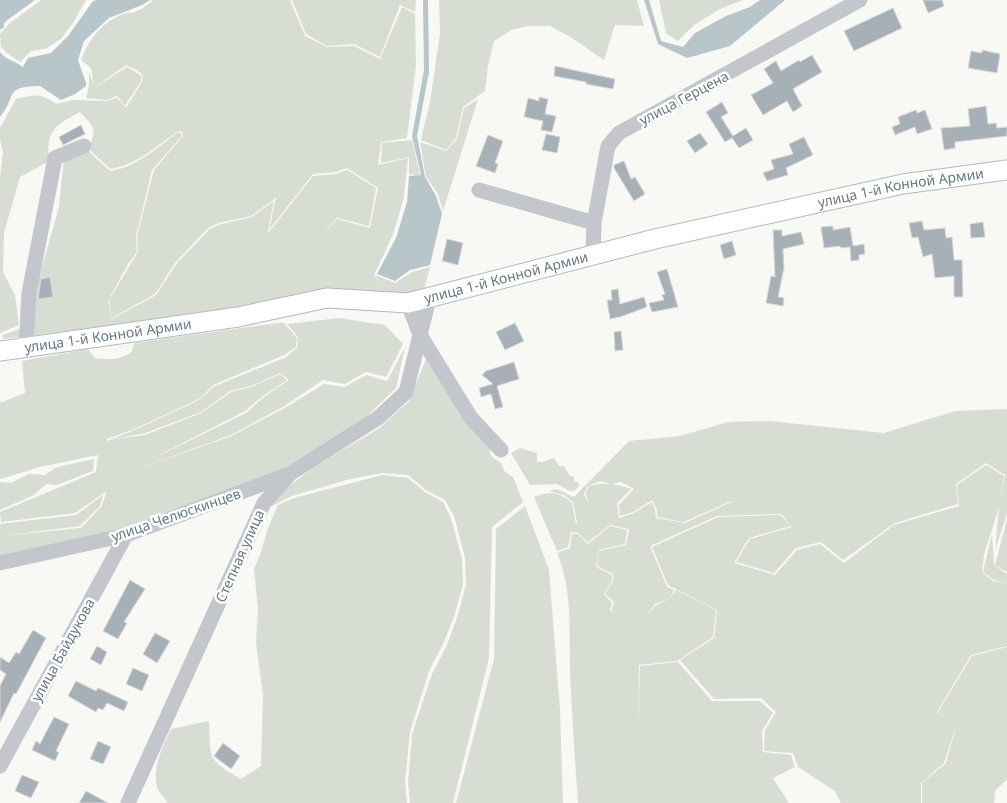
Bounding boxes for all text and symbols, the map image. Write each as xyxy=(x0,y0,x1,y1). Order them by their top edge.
street label: улица Герцена xyxy=(636,66,732,129)
street label: улица 1-й Конной Армии xyxy=(816,163,985,212)
street label: улица 1-й Конной Армии xyxy=(422,247,590,307)
street label: улица 1-й Конной Армии xyxy=(23,314,193,356)
street label: улица Челюскинцев xyxy=(109,483,243,546)
street label: Степная улица xyxy=(211,507,268,605)
street label: улица Байдукова xyxy=(26,595,99,705)

